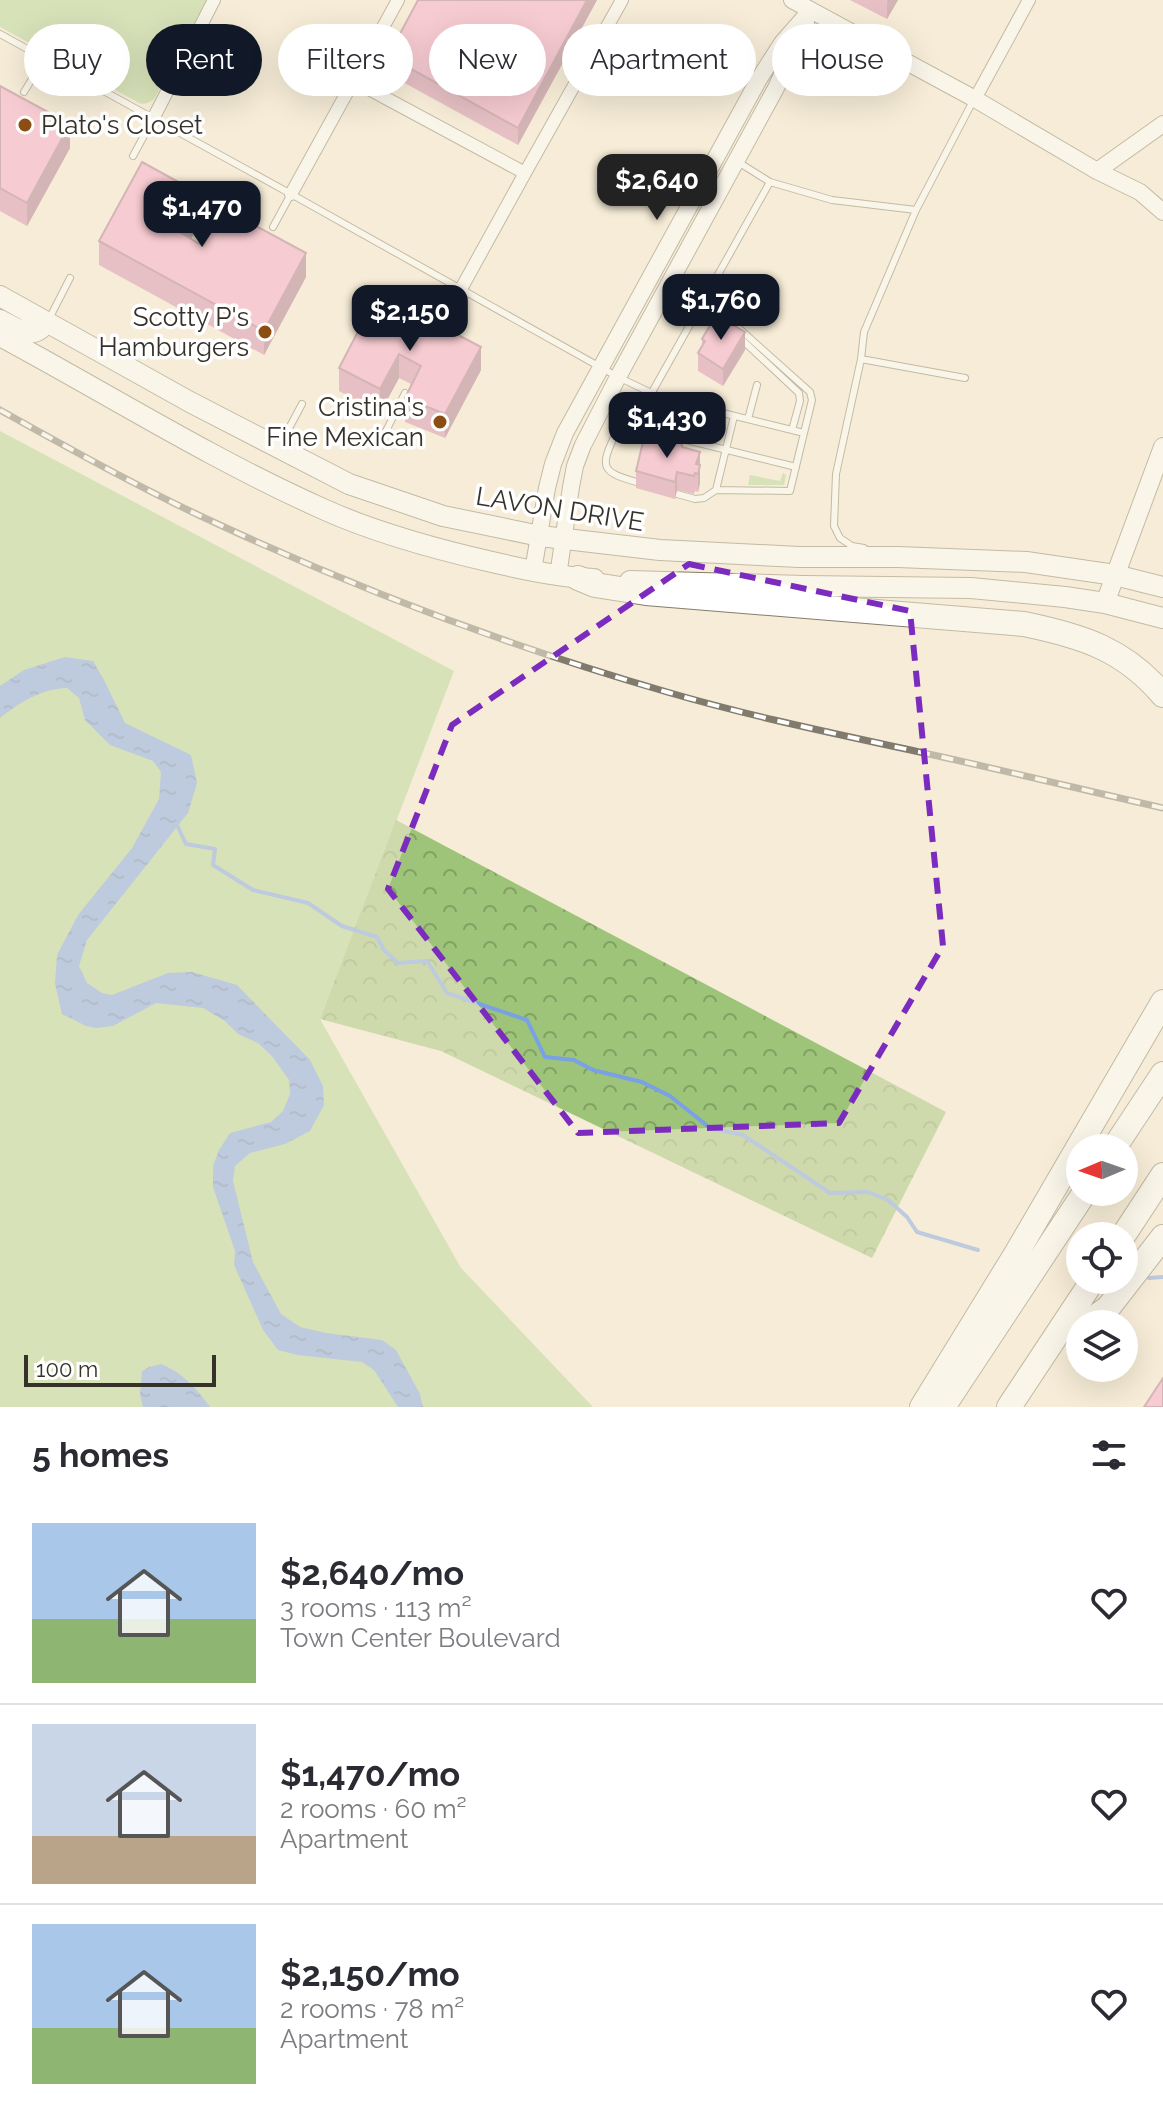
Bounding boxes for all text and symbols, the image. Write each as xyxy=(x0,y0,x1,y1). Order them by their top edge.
chip: Buy xyxy=(24,24,130,96)
chip: Rent xyxy=(146,24,262,96)
chip: Filters xyxy=(278,24,413,96)
chip: New xyxy=(429,24,546,96)
chip: Apartment xyxy=(562,24,756,96)
chip: House xyxy=(772,24,912,96)
place label: Plato's Closet xyxy=(41,110,203,140)
marker: Plato's Closet xyxy=(16,116,34,134)
pin: $2,640 xyxy=(592,154,722,222)
text: $2,640 xyxy=(615,165,699,195)
pin: $1,470 xyxy=(137,181,267,249)
text: $1,470 xyxy=(162,192,242,222)
pin: $1,760 xyxy=(656,274,786,342)
pin: $2,150 xyxy=(345,285,475,353)
text: $1,760 xyxy=(680,285,762,315)
text: $2,150 xyxy=(370,296,450,326)
place label: Scotty P's Hamburgers xyxy=(99,302,249,362)
marker: Scotty P's Hamburgers xyxy=(256,323,274,341)
place label: Cristina's Fine Mexican xyxy=(266,392,424,452)
pin: $1,430 xyxy=(602,392,732,460)
text: $1,430 xyxy=(627,403,707,433)
marker: Cristina's Fine Mexican xyxy=(431,413,449,431)
street label: LAVON DRIVE xyxy=(474,481,646,537)
north arrow xyxy=(1066,1134,1138,1206)
map controls xyxy=(1066,1134,1138,1382)
button: locate xyxy=(1066,1222,1138,1294)
button: layers xyxy=(1066,1310,1138,1382)
scale bar xyxy=(24,1351,216,1387)
text: 100 m xyxy=(36,1356,98,1382)
icon: filters xyxy=(1087,1433,1131,1477)
text: 5 homes xyxy=(32,1435,169,1475)
text: $2,640/mo xyxy=(280,1553,464,1593)
icon: home xyxy=(96,1555,192,1651)
icon: heart xyxy=(1087,1581,1131,1625)
text: 3 rooms · 113 m² xyxy=(280,1593,472,1623)
text: Town Center Boulevard xyxy=(280,1623,561,1653)
text: $1,470/mo xyxy=(280,1754,460,1794)
icon: home xyxy=(96,1756,192,1852)
icon: heart xyxy=(1087,1782,1131,1826)
text: 2 rooms · 60 m² xyxy=(280,1794,467,1824)
text: Apartment xyxy=(280,1824,409,1854)
text: $2,150/mo xyxy=(280,1954,460,1994)
icon: home xyxy=(96,1956,192,2052)
icon: heart xyxy=(1087,1982,1131,2026)
text: 2 rooms · 78 m² xyxy=(280,1994,464,2024)
text: Apartment xyxy=(280,2024,409,2054)

